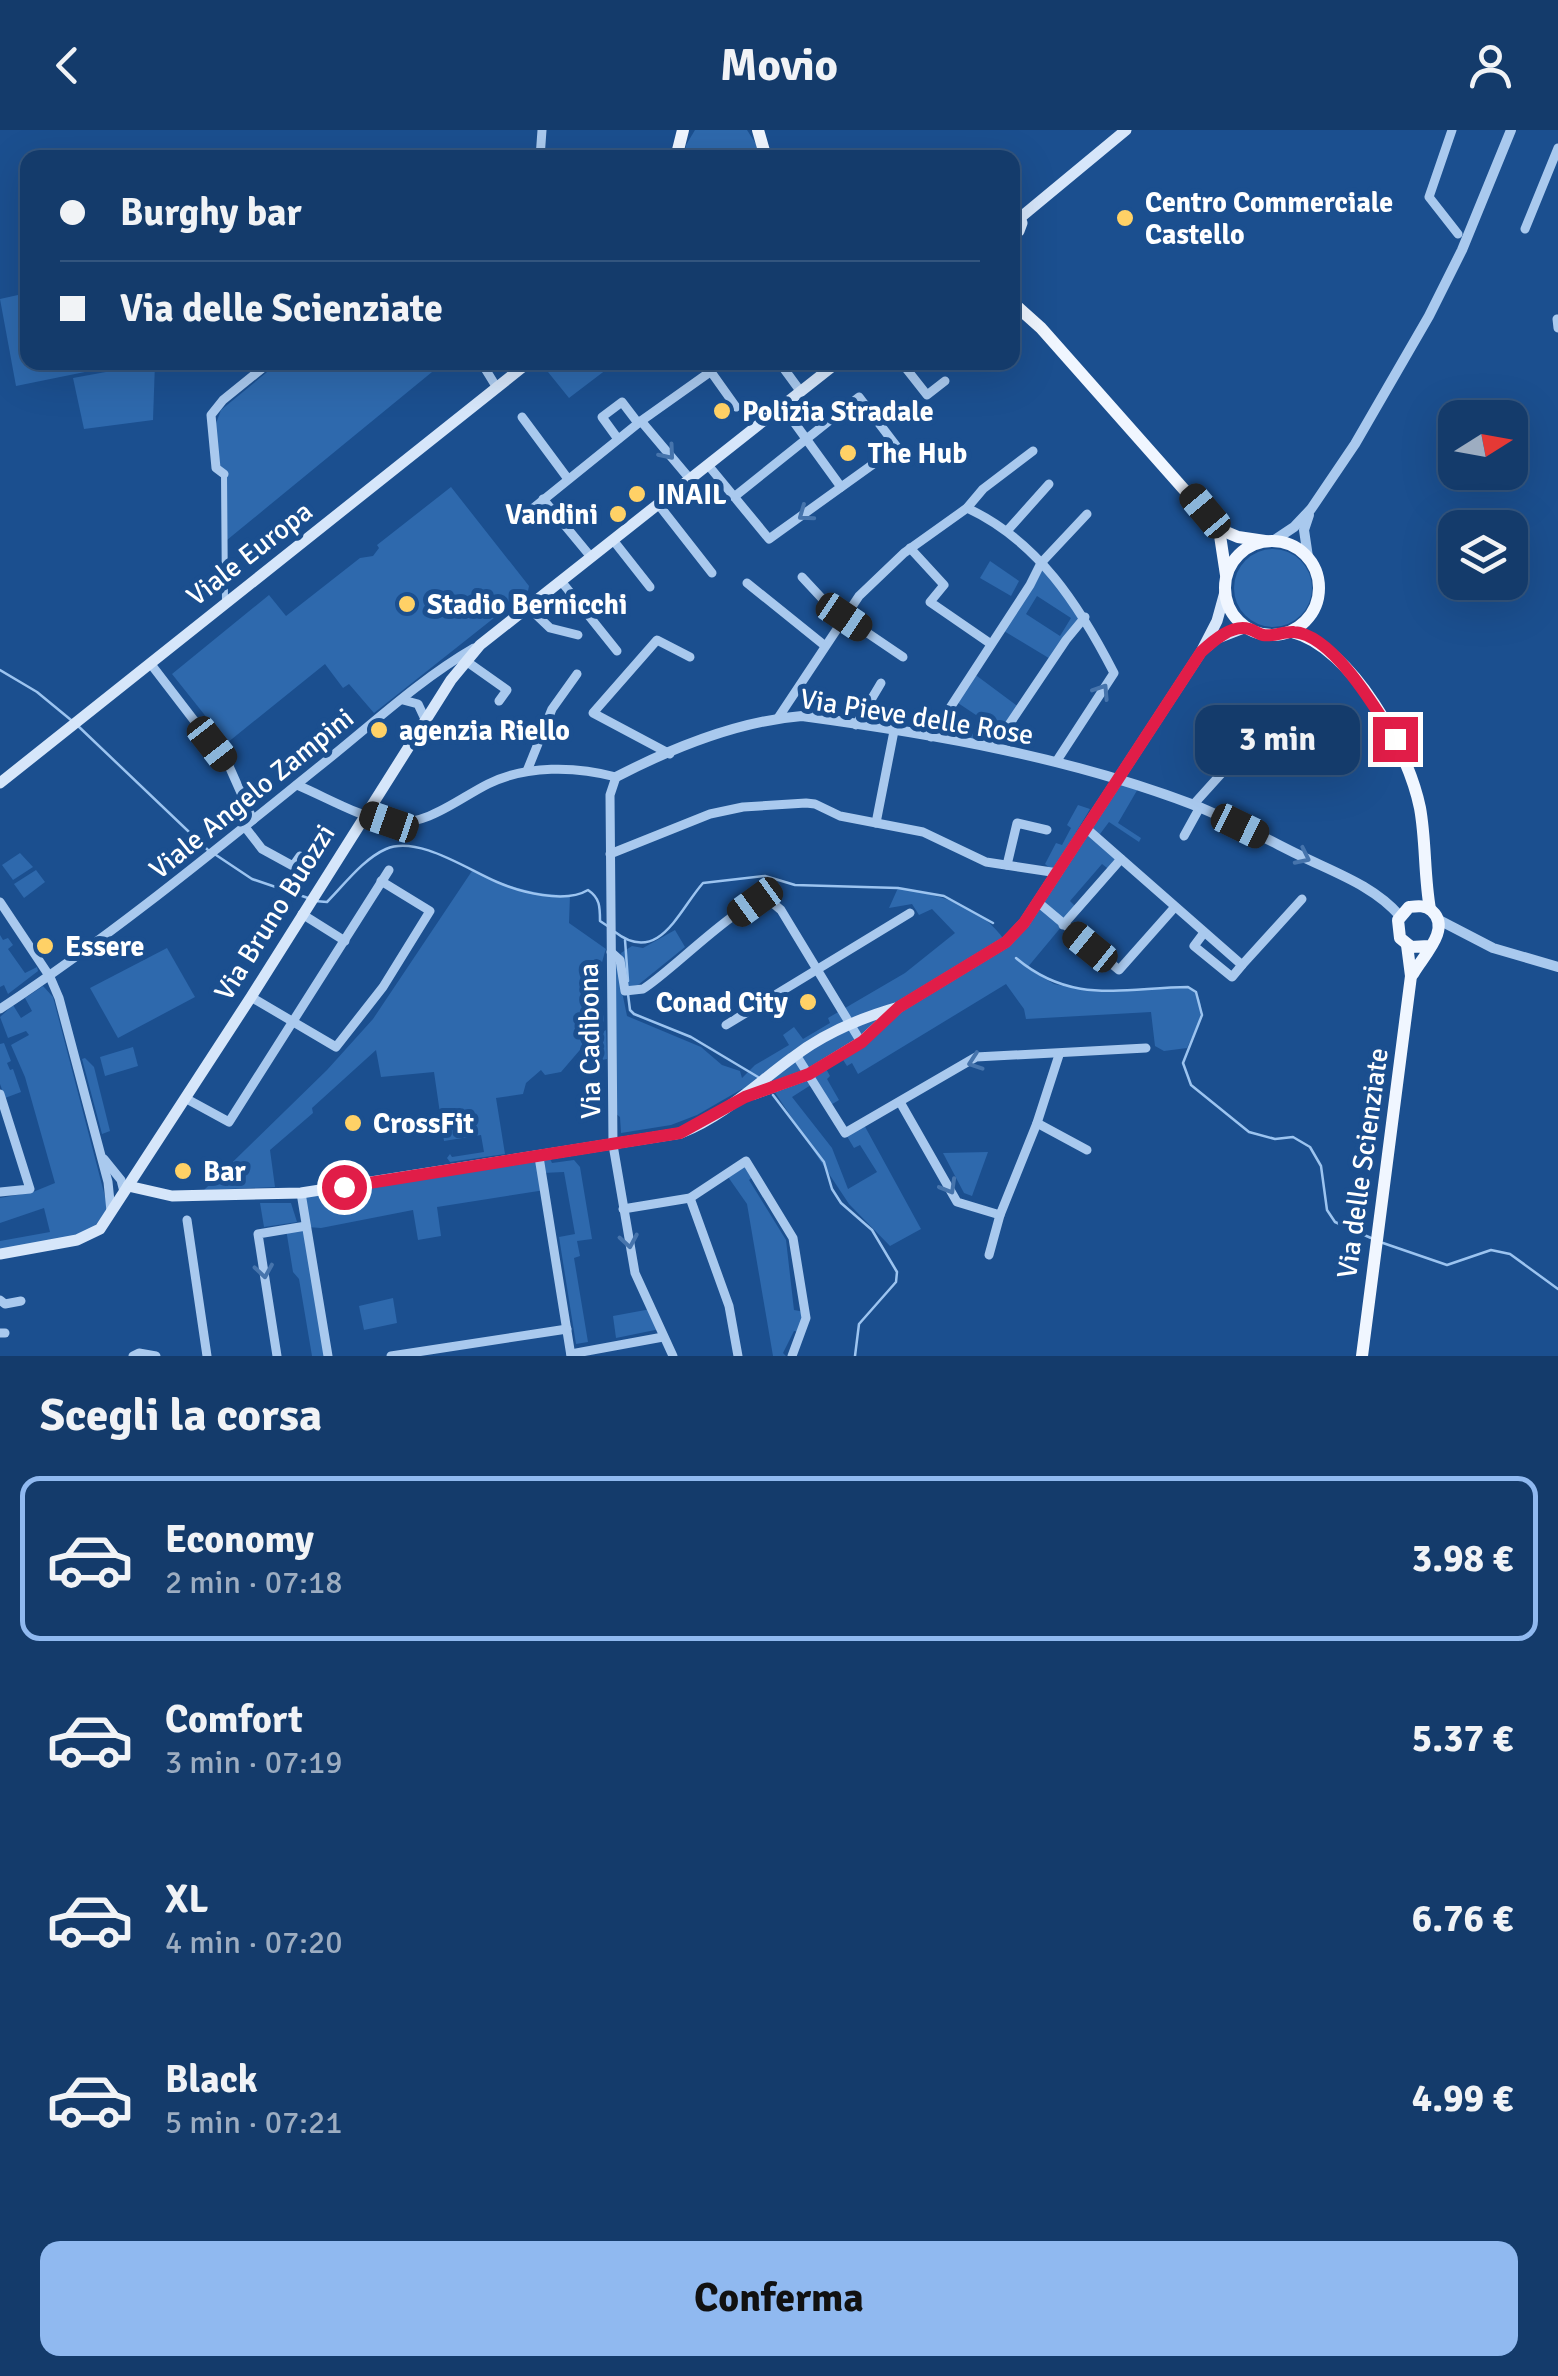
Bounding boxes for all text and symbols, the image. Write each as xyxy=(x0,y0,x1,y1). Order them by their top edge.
icon: back xyxy=(40,38,95,93)
text: Movio xyxy=(720,38,838,93)
icon: person xyxy=(1463,38,1518,93)
place label: Centro Commerciale Castello xyxy=(1145,186,1393,252)
text: Burghy bar xyxy=(120,189,302,236)
marker: Centro Commerciale Castello xyxy=(1114,207,1136,229)
text: Via delle Scienziate xyxy=(120,285,443,332)
place label: Polizia Stradale xyxy=(742,395,934,429)
marker: Polizia Stradale xyxy=(711,400,733,422)
north arrow xyxy=(1438,400,1528,490)
map controls xyxy=(1438,400,1528,600)
place label: The Hub xyxy=(868,437,967,471)
one-way arrow xyxy=(656,442,674,460)
marker: The Hub xyxy=(837,442,859,464)
place label: INAIL xyxy=(657,478,727,512)
car xyxy=(1174,478,1236,544)
marker: INAIL xyxy=(626,483,648,505)
street label: Viale Europa xyxy=(180,494,319,613)
place label: Vandini xyxy=(505,498,598,532)
one-way arrow xyxy=(798,502,816,519)
marker: Vandini xyxy=(607,503,629,525)
button: layers xyxy=(1438,510,1528,600)
place label: Stadio Bernicchi xyxy=(427,588,627,622)
car xyxy=(811,588,877,646)
marker: Stadio Bernicchi xyxy=(396,593,418,615)
street label: Via Pieve delle Rose xyxy=(798,682,1036,752)
one-way arrow xyxy=(1090,684,1109,702)
street label: Viale Angelo Zampini xyxy=(143,701,361,887)
callout: 3 min xyxy=(1195,704,1360,774)
car xyxy=(182,711,242,777)
place label: agenzia Riello xyxy=(399,714,570,748)
route end xyxy=(1373,717,1418,762)
marker: agenzia Riello xyxy=(368,719,390,741)
text: 3 min xyxy=(1239,720,1316,759)
car xyxy=(356,798,422,846)
car xyxy=(1206,799,1274,853)
street label: Via Bruno Buozzi xyxy=(207,818,343,1007)
one-way arrow xyxy=(1293,845,1311,864)
car xyxy=(722,872,788,932)
car xyxy=(1057,916,1123,978)
place label: Essere xyxy=(65,930,144,964)
marker: Essere xyxy=(34,935,56,957)
street label: Via Cadibona xyxy=(572,963,608,1119)
place label: Conad City xyxy=(656,986,788,1020)
marker: Conad City xyxy=(797,991,819,1013)
street label: Via delle Scienziate xyxy=(1330,1046,1396,1281)
one-way arrow xyxy=(967,1050,985,1070)
place label: CrossFit xyxy=(373,1107,474,1141)
marker: CrossFit xyxy=(342,1112,364,1134)
place label: Bar xyxy=(203,1155,247,1189)
marker: Bar xyxy=(172,1160,194,1182)
route start xyxy=(322,1165,367,1210)
one-way arrow xyxy=(936,1176,956,1194)
one-way arrow xyxy=(618,1233,639,1250)
one-way arrow xyxy=(253,1263,274,1279)
text: Scegli la corsa xyxy=(40,1388,322,1443)
icon: car xyxy=(45,1514,135,1604)
text: Economy xyxy=(165,1516,314,1563)
text: 3.98 € xyxy=(1412,1535,1513,1582)
text: 2 min · 07:18 xyxy=(165,1563,343,1602)
icon: car xyxy=(45,1694,135,1784)
text: Comfort xyxy=(165,1696,303,1743)
text: 5.37 € xyxy=(1412,1715,1513,1762)
text: 3 min · 07:19 xyxy=(165,1743,343,1782)
icon: car xyxy=(45,1874,135,1964)
text: XL xyxy=(165,1876,208,1923)
text: 6.76 € xyxy=(1412,1895,1513,1942)
text: 4 min · 07:20 xyxy=(165,1923,343,1962)
icon: car xyxy=(45,2054,135,2144)
text: Black xyxy=(165,2056,258,2103)
text: 4.99 € xyxy=(1412,2075,1513,2122)
text: 5 min · 07:21 xyxy=(165,2103,343,2142)
button: Conferma xyxy=(40,2241,1518,2356)

